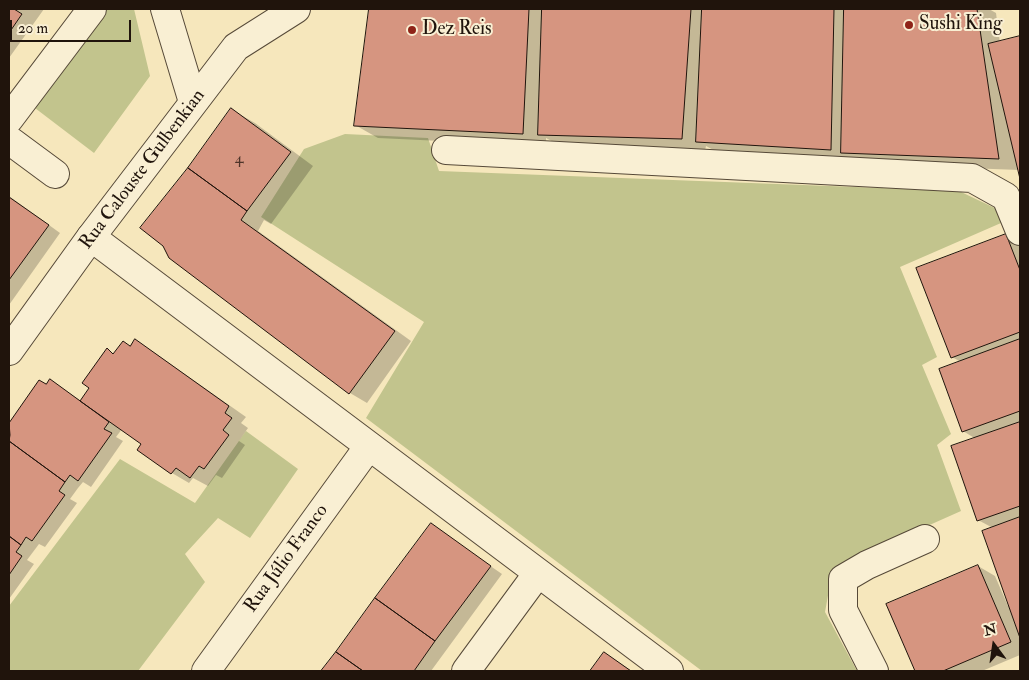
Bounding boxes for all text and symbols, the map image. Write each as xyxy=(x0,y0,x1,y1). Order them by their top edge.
scale bar xyxy=(12,10,134,42)
place label: Sushi King xyxy=(919,14,1002,36)
text: 20 m xyxy=(18,19,48,38)
place label: Dez Reis xyxy=(422,19,492,41)
marker: Sushi King xyxy=(903,19,915,31)
marker: Dez Reis xyxy=(406,24,418,36)
street label: Rua Calouste Gulbenkian xyxy=(75,85,211,255)
house number: 4 xyxy=(235,150,243,170)
street label: Rua Júlio Franco xyxy=(240,501,334,617)
north arrow xyxy=(969,620,1019,670)
text: N xyxy=(982,620,998,640)

